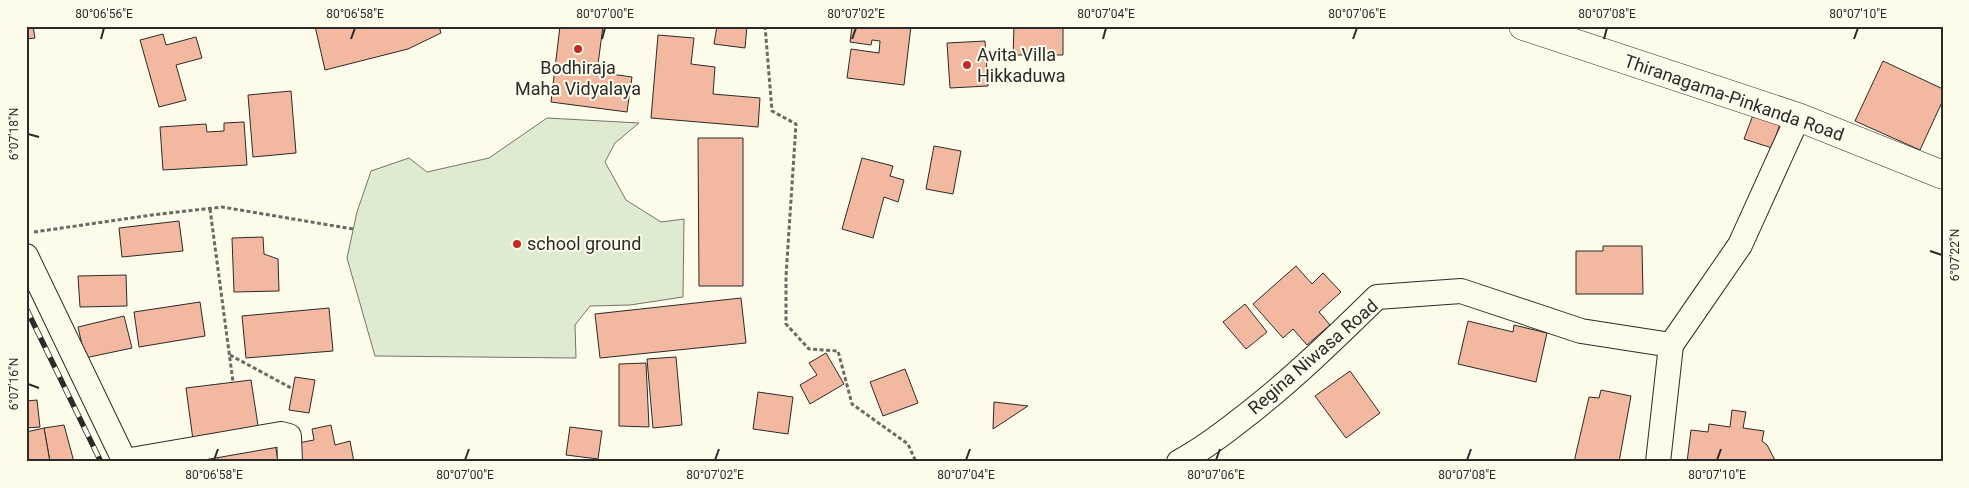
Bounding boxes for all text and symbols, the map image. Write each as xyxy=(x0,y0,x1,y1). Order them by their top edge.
text: 80°06'56"E xyxy=(75,7,133,21)
text: 80°06'58"E xyxy=(326,7,384,21)
text: 80°07'00"E xyxy=(576,7,634,21)
text: 80°07'02"E xyxy=(827,7,885,21)
text: 80°07'04"E xyxy=(1077,7,1135,21)
text: 80°07'06"E xyxy=(1328,7,1386,21)
text: 80°07'08"E xyxy=(1578,7,1636,21)
text: 80°07'10"E xyxy=(1829,7,1887,21)
marker: Bodhiraja Maha Vidyalaya xyxy=(572,43,584,55)
place label: Avita Villa Hikkaduwa xyxy=(977,44,1066,86)
street label: Thiranagama-Pinkanda Road xyxy=(1622,50,1847,145)
place label: Bodhiraja Maha Vidyalaya xyxy=(515,57,641,99)
marker: Avita Villa Hikkaduwa xyxy=(961,59,973,71)
text: 6°07'18"N xyxy=(7,108,21,160)
text: 6°07'22"N xyxy=(1948,229,1962,281)
place label: school ground xyxy=(527,233,641,254)
marker: school ground xyxy=(511,238,523,250)
street label: Regina Niwasa Road xyxy=(1244,295,1382,419)
text: 6°07'16"N xyxy=(7,358,21,410)
text: 80°06'58"E xyxy=(185,468,243,482)
text: 80°07'00"E xyxy=(436,468,494,482)
text: 80°07'02"E xyxy=(686,468,744,482)
text: 80°07'04"E xyxy=(937,468,995,482)
text: 80°07'06"E xyxy=(1187,468,1245,482)
text: 80°07'08"E xyxy=(1438,468,1496,482)
text: 80°07'10"E xyxy=(1688,468,1746,482)

